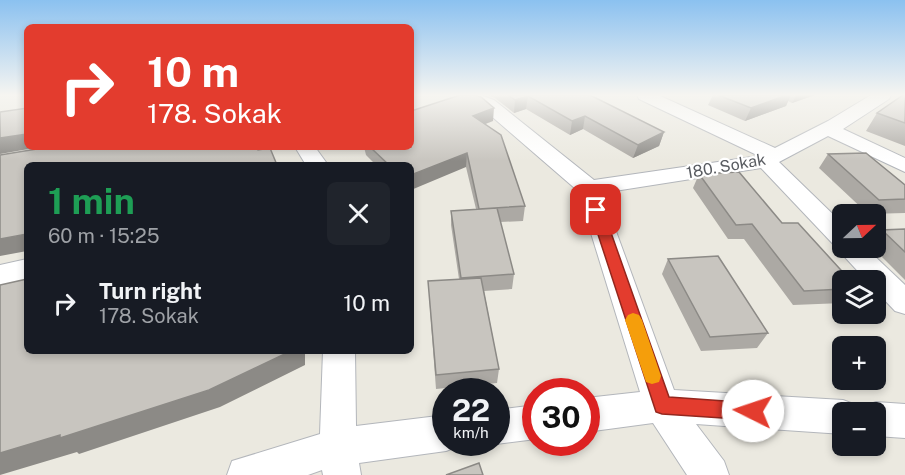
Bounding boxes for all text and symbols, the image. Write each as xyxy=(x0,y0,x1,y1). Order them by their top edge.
text: 10 m xyxy=(147,47,239,96)
icon: right xyxy=(48,48,126,126)
text: 178. Sokak xyxy=(147,97,282,129)
street label: 180. Sokak xyxy=(685,150,767,182)
text: 1 min xyxy=(48,180,135,222)
button: close xyxy=(327,182,390,245)
pin xyxy=(570,184,621,235)
icon: arrive xyxy=(579,193,612,226)
north arrow xyxy=(832,204,886,258)
map controls xyxy=(832,204,886,456)
text: 60 m · 15:25 xyxy=(48,224,160,248)
button: layers xyxy=(832,270,886,324)
text: Turn right xyxy=(99,278,202,304)
icon: right xyxy=(48,287,81,320)
text: 10 m xyxy=(343,290,390,316)
text: 178. Sokak xyxy=(99,304,199,328)
button: + xyxy=(832,336,886,390)
speed limit sign: 30 xyxy=(522,378,600,456)
position arrow xyxy=(721,379,785,443)
text: 22 xyxy=(452,392,490,428)
button: − xyxy=(832,402,886,456)
text: km/h xyxy=(453,424,489,441)

